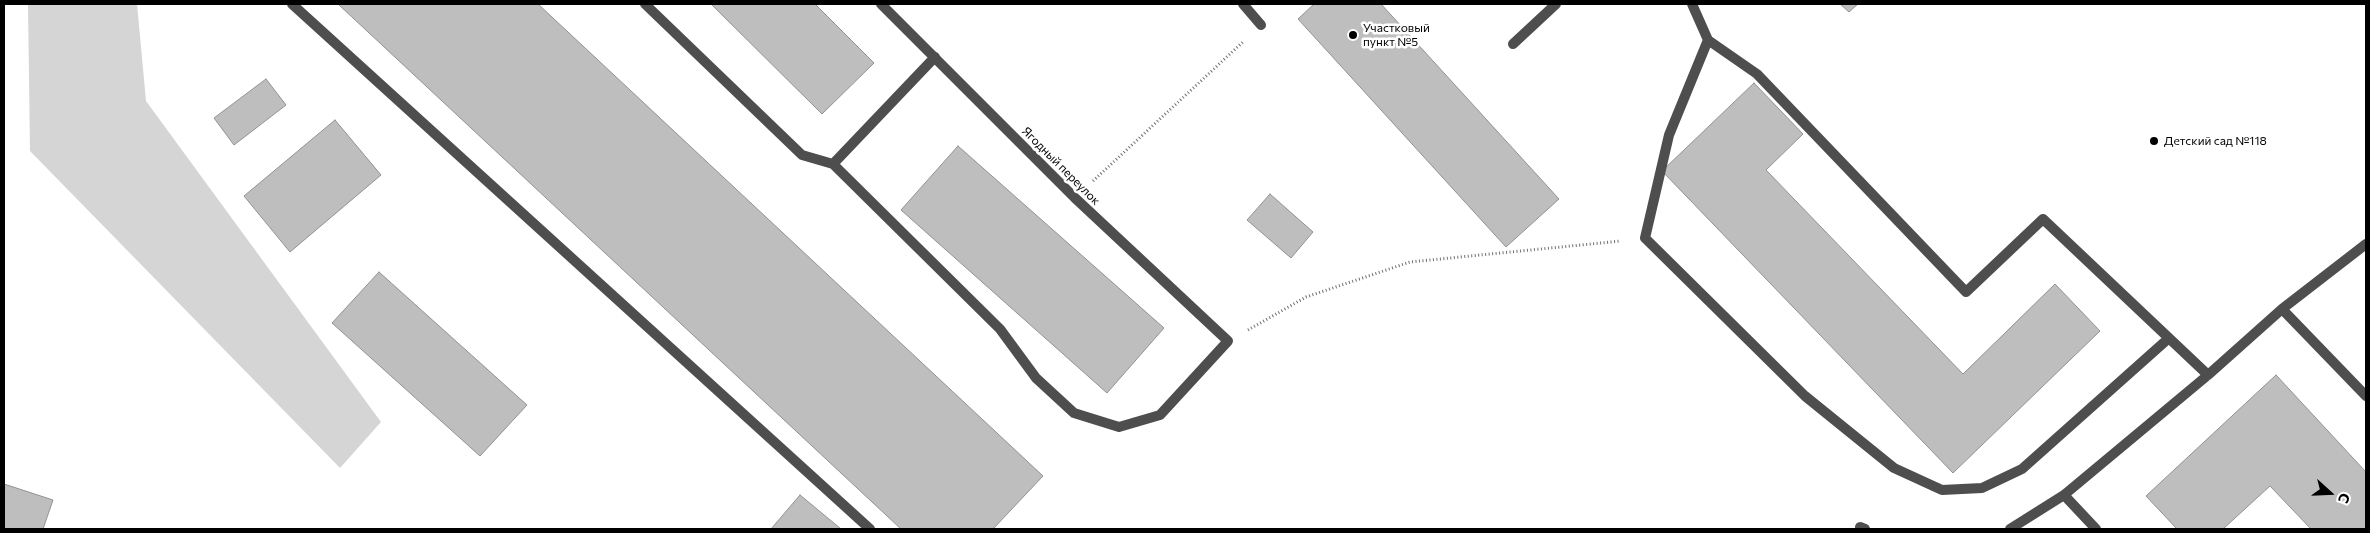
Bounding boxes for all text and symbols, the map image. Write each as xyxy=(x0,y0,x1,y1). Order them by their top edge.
place label: Участковый пункт №5 xyxy=(1363,21,1430,49)
marker: Участковый пункт №5 xyxy=(1347,29,1359,41)
street label: Ягодный переулок xyxy=(1019,124,1103,208)
place label: Детский сад №118 xyxy=(2164,134,2267,148)
marker: Детский сад №118 xyxy=(2148,135,2160,147)
north arrow xyxy=(2305,468,2355,518)
text: С xyxy=(2335,491,2354,506)

